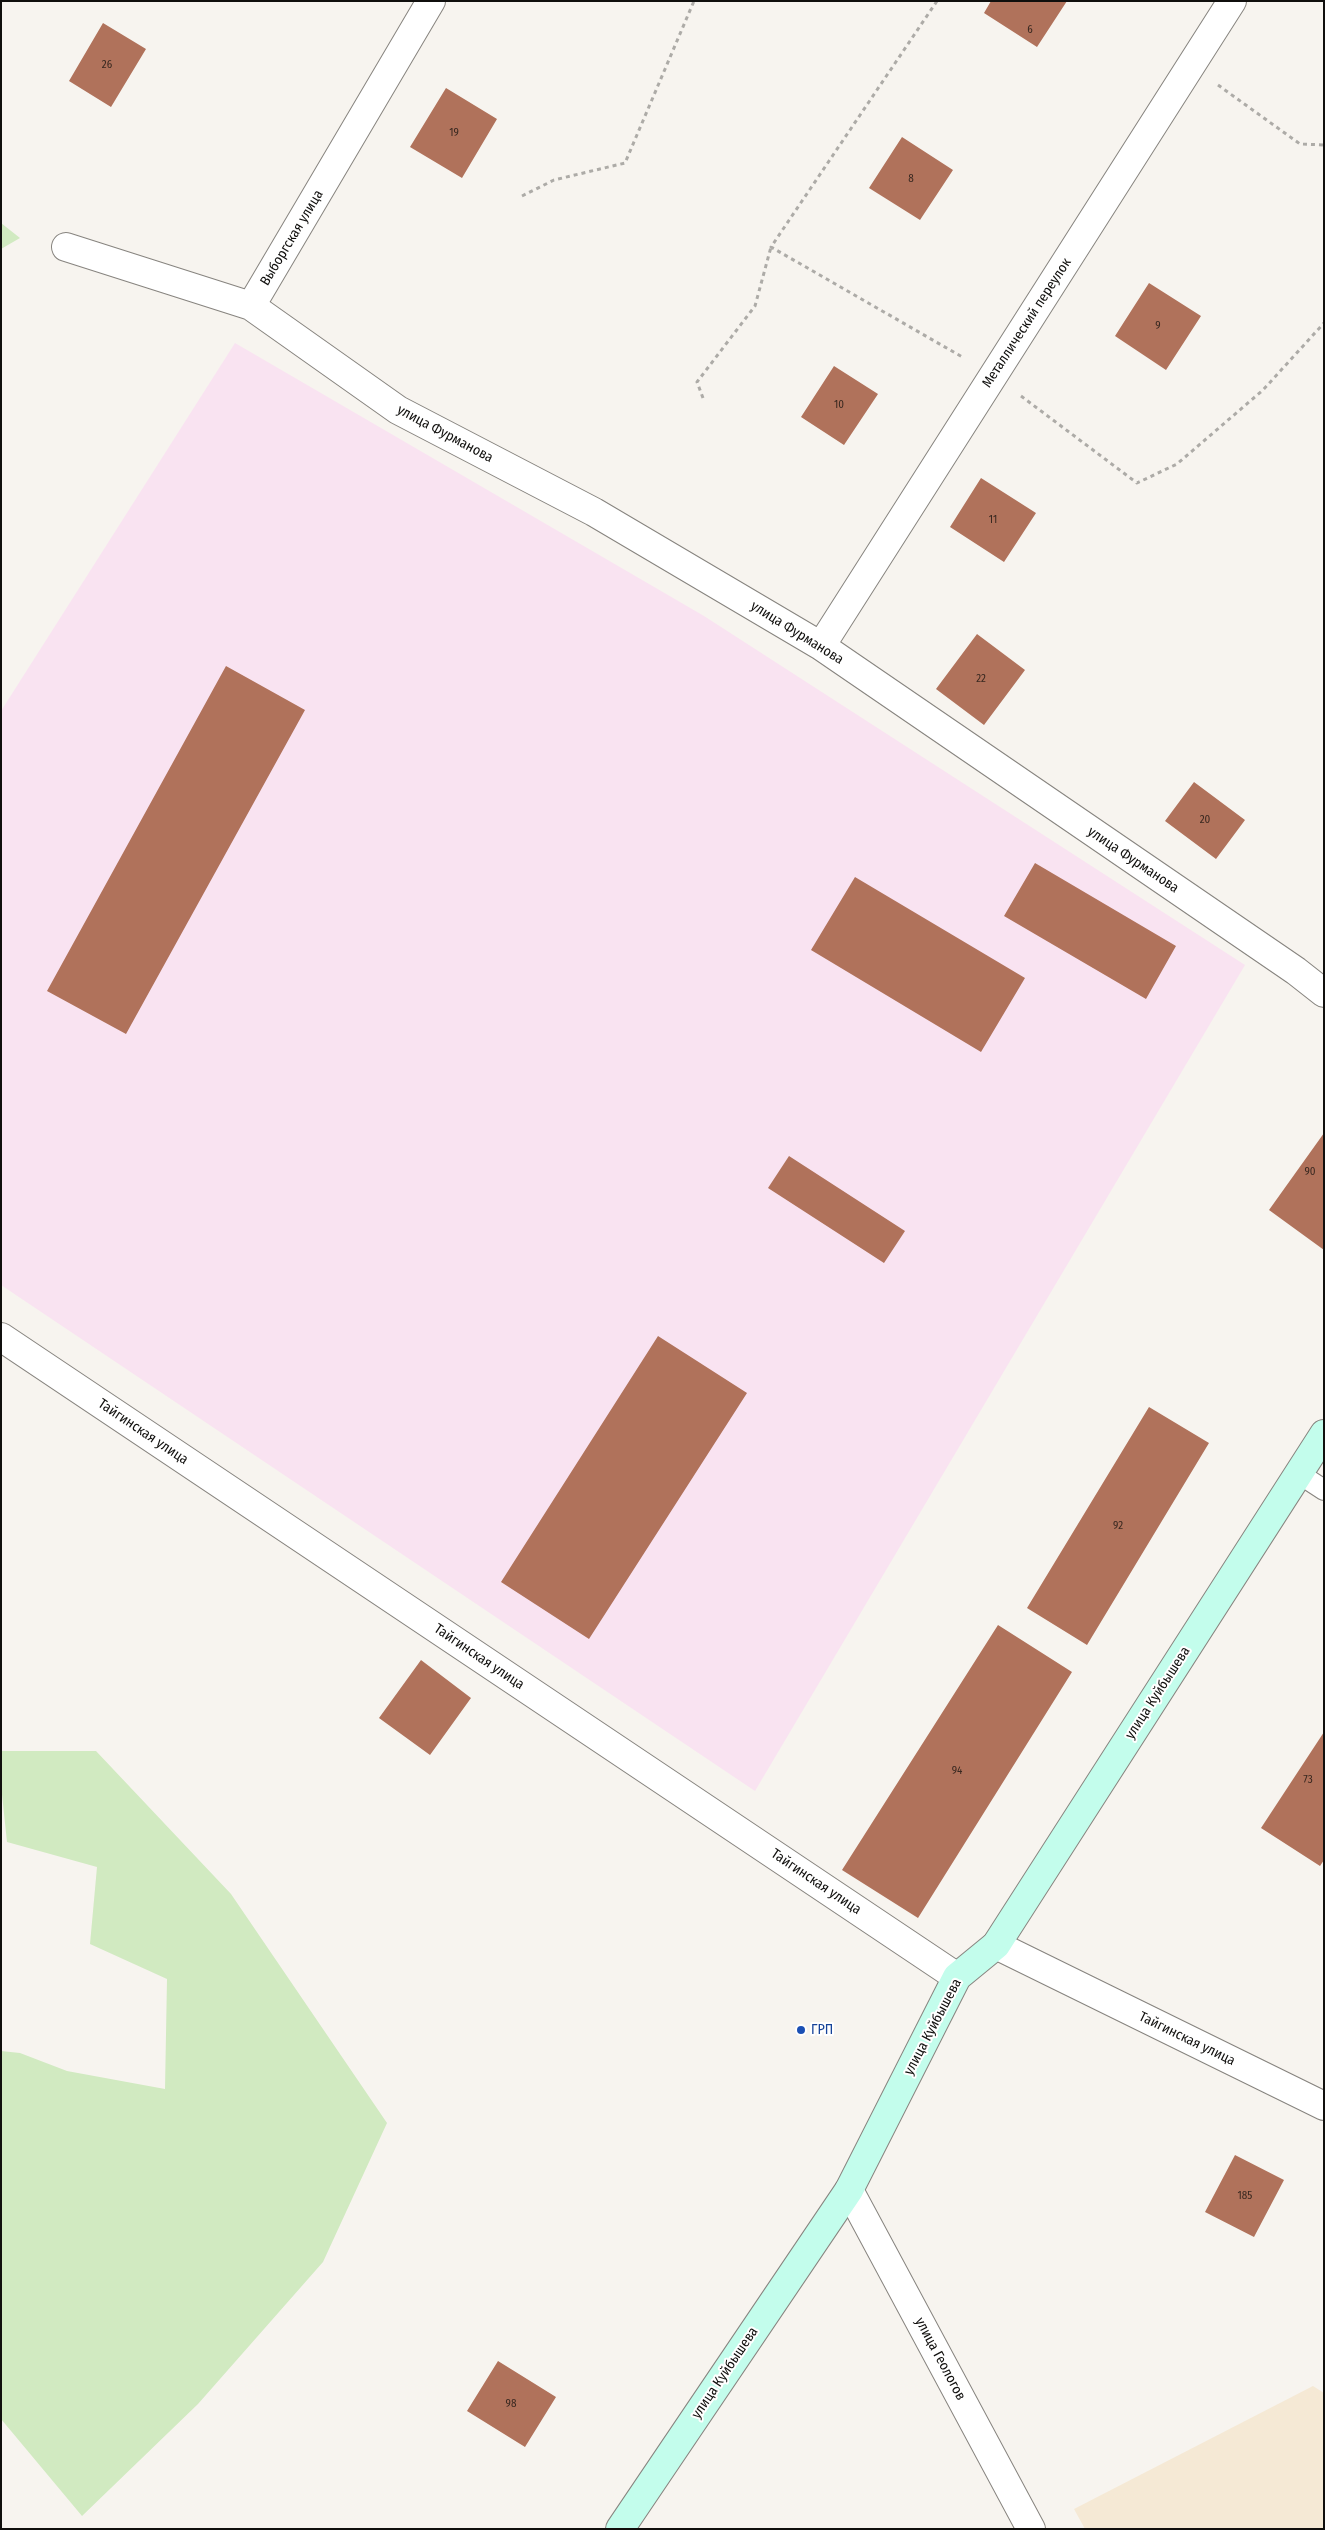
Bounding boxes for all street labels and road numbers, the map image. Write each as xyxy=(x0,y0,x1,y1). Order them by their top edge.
street label: Выборгская улица xyxy=(257,187,327,289)
street label: Металлический переулок xyxy=(979,255,1075,391)
street label: улица Фурманова xyxy=(394,402,496,466)
street label: улица Фурманова xyxy=(747,598,847,668)
street label: улица Фурманова xyxy=(1084,823,1182,897)
street label: Тайгинская улица xyxy=(95,1396,191,1468)
street label: Тайгинская улица xyxy=(431,1621,527,1693)
street label: улица Куйбышева xyxy=(1122,1644,1194,1742)
street label: Тайгинская улица xyxy=(768,1846,864,1918)
street label: улица Куйбышева xyxy=(901,1976,965,2078)
street label: Тайгинская улица xyxy=(1136,2008,1238,2070)
street label: улица Геологов xyxy=(911,2315,969,2403)
street label: улица Куйбышева xyxy=(688,2324,762,2422)

